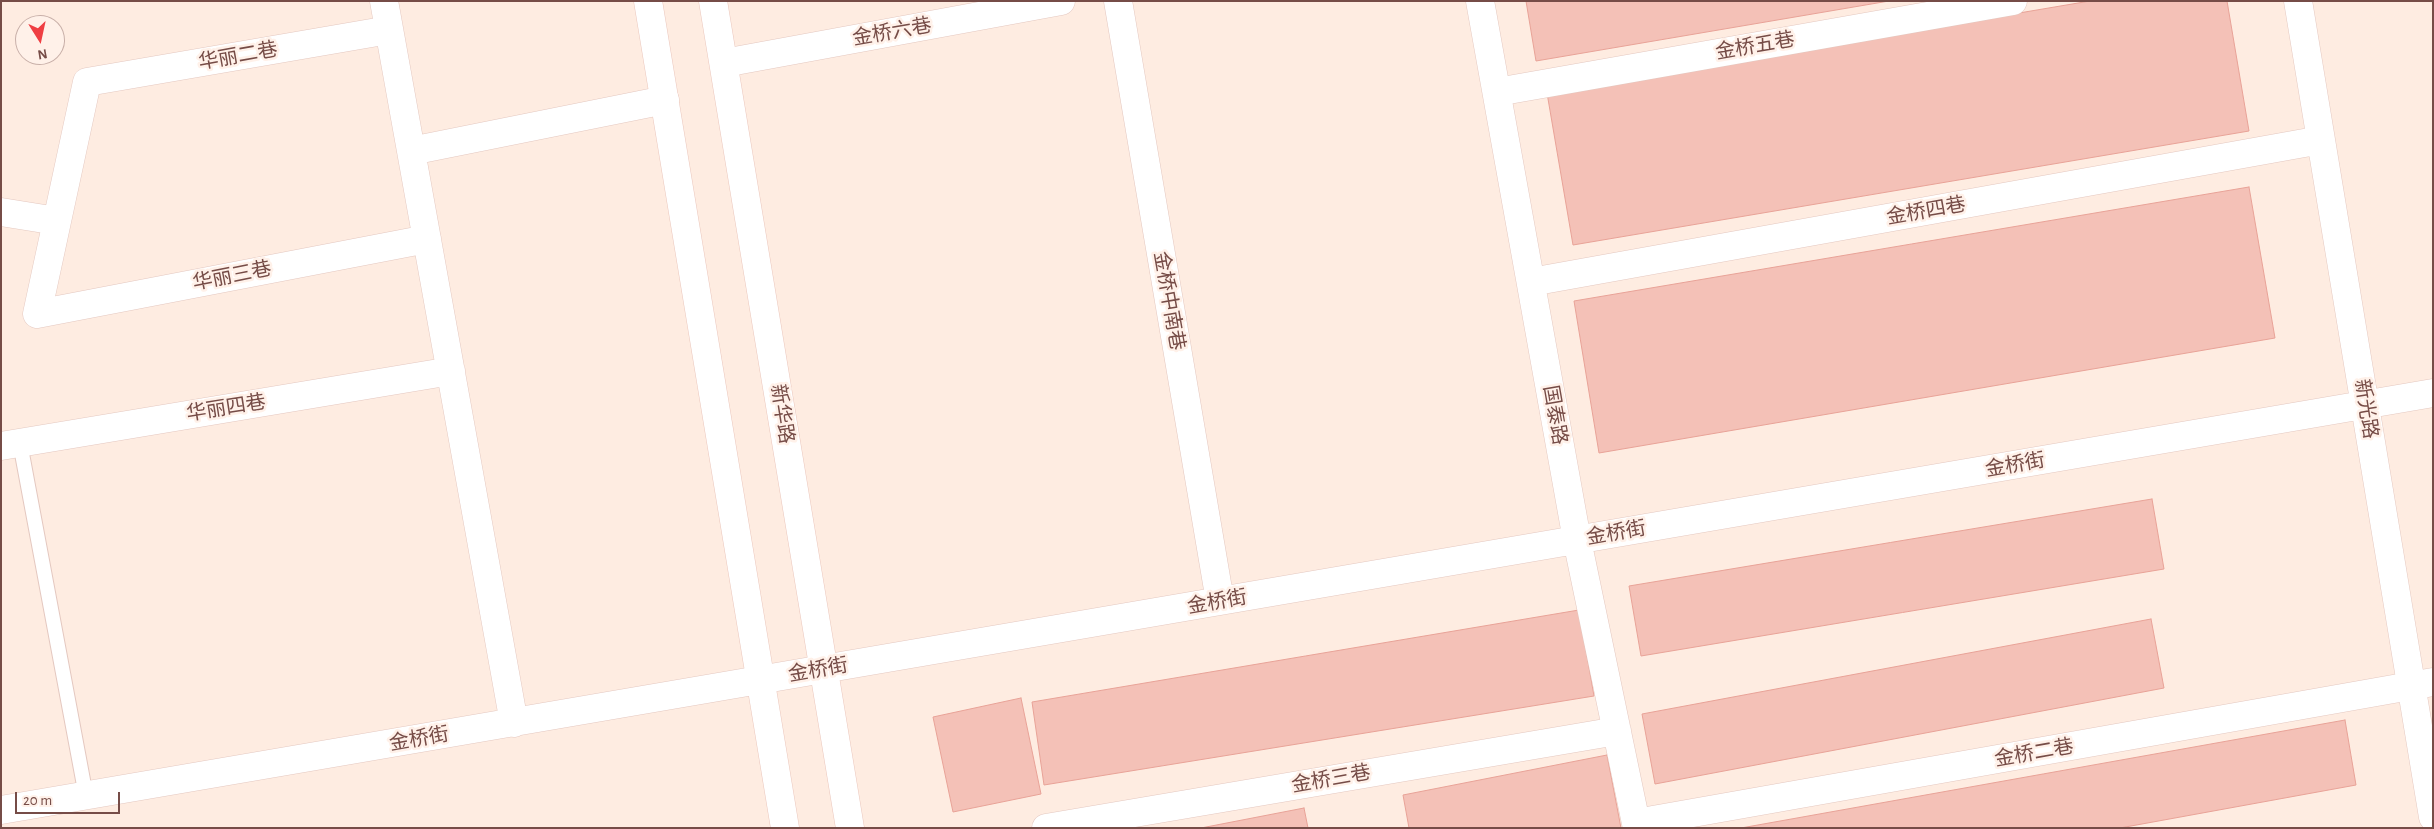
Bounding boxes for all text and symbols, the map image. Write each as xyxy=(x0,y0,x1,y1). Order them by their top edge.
street label: 金桥六巷 xyxy=(851,13,933,51)
north arrow xyxy=(15,15,65,65)
street label: 金桥五巷 xyxy=(1714,27,1796,65)
street label: 华丽二巷 xyxy=(197,37,279,75)
text: N xyxy=(36,46,48,62)
street label: 金桥四巷 xyxy=(1885,192,1967,230)
street label: 金桥中南巷 xyxy=(1148,250,1190,352)
street label: 华丽三巷 xyxy=(190,257,274,295)
street label: 新光路 xyxy=(2349,377,2383,441)
street label: 新华路 xyxy=(765,382,799,446)
street label: 国泰路 xyxy=(1538,383,1572,447)
street label: 华丽四巷 xyxy=(185,390,267,426)
street label: 金桥街 xyxy=(1983,448,2047,482)
street label: 金桥街 xyxy=(1584,516,1648,550)
street label: 金桥街 xyxy=(1185,585,1249,619)
street label: 金桥街 xyxy=(786,653,850,687)
street label: 金桥街 xyxy=(387,722,451,756)
street label: 金桥二巷 xyxy=(1993,734,2075,772)
street label: 金桥三巷 xyxy=(1290,760,1372,798)
scale bar xyxy=(18,782,122,814)
text: 20 m xyxy=(23,793,52,808)

